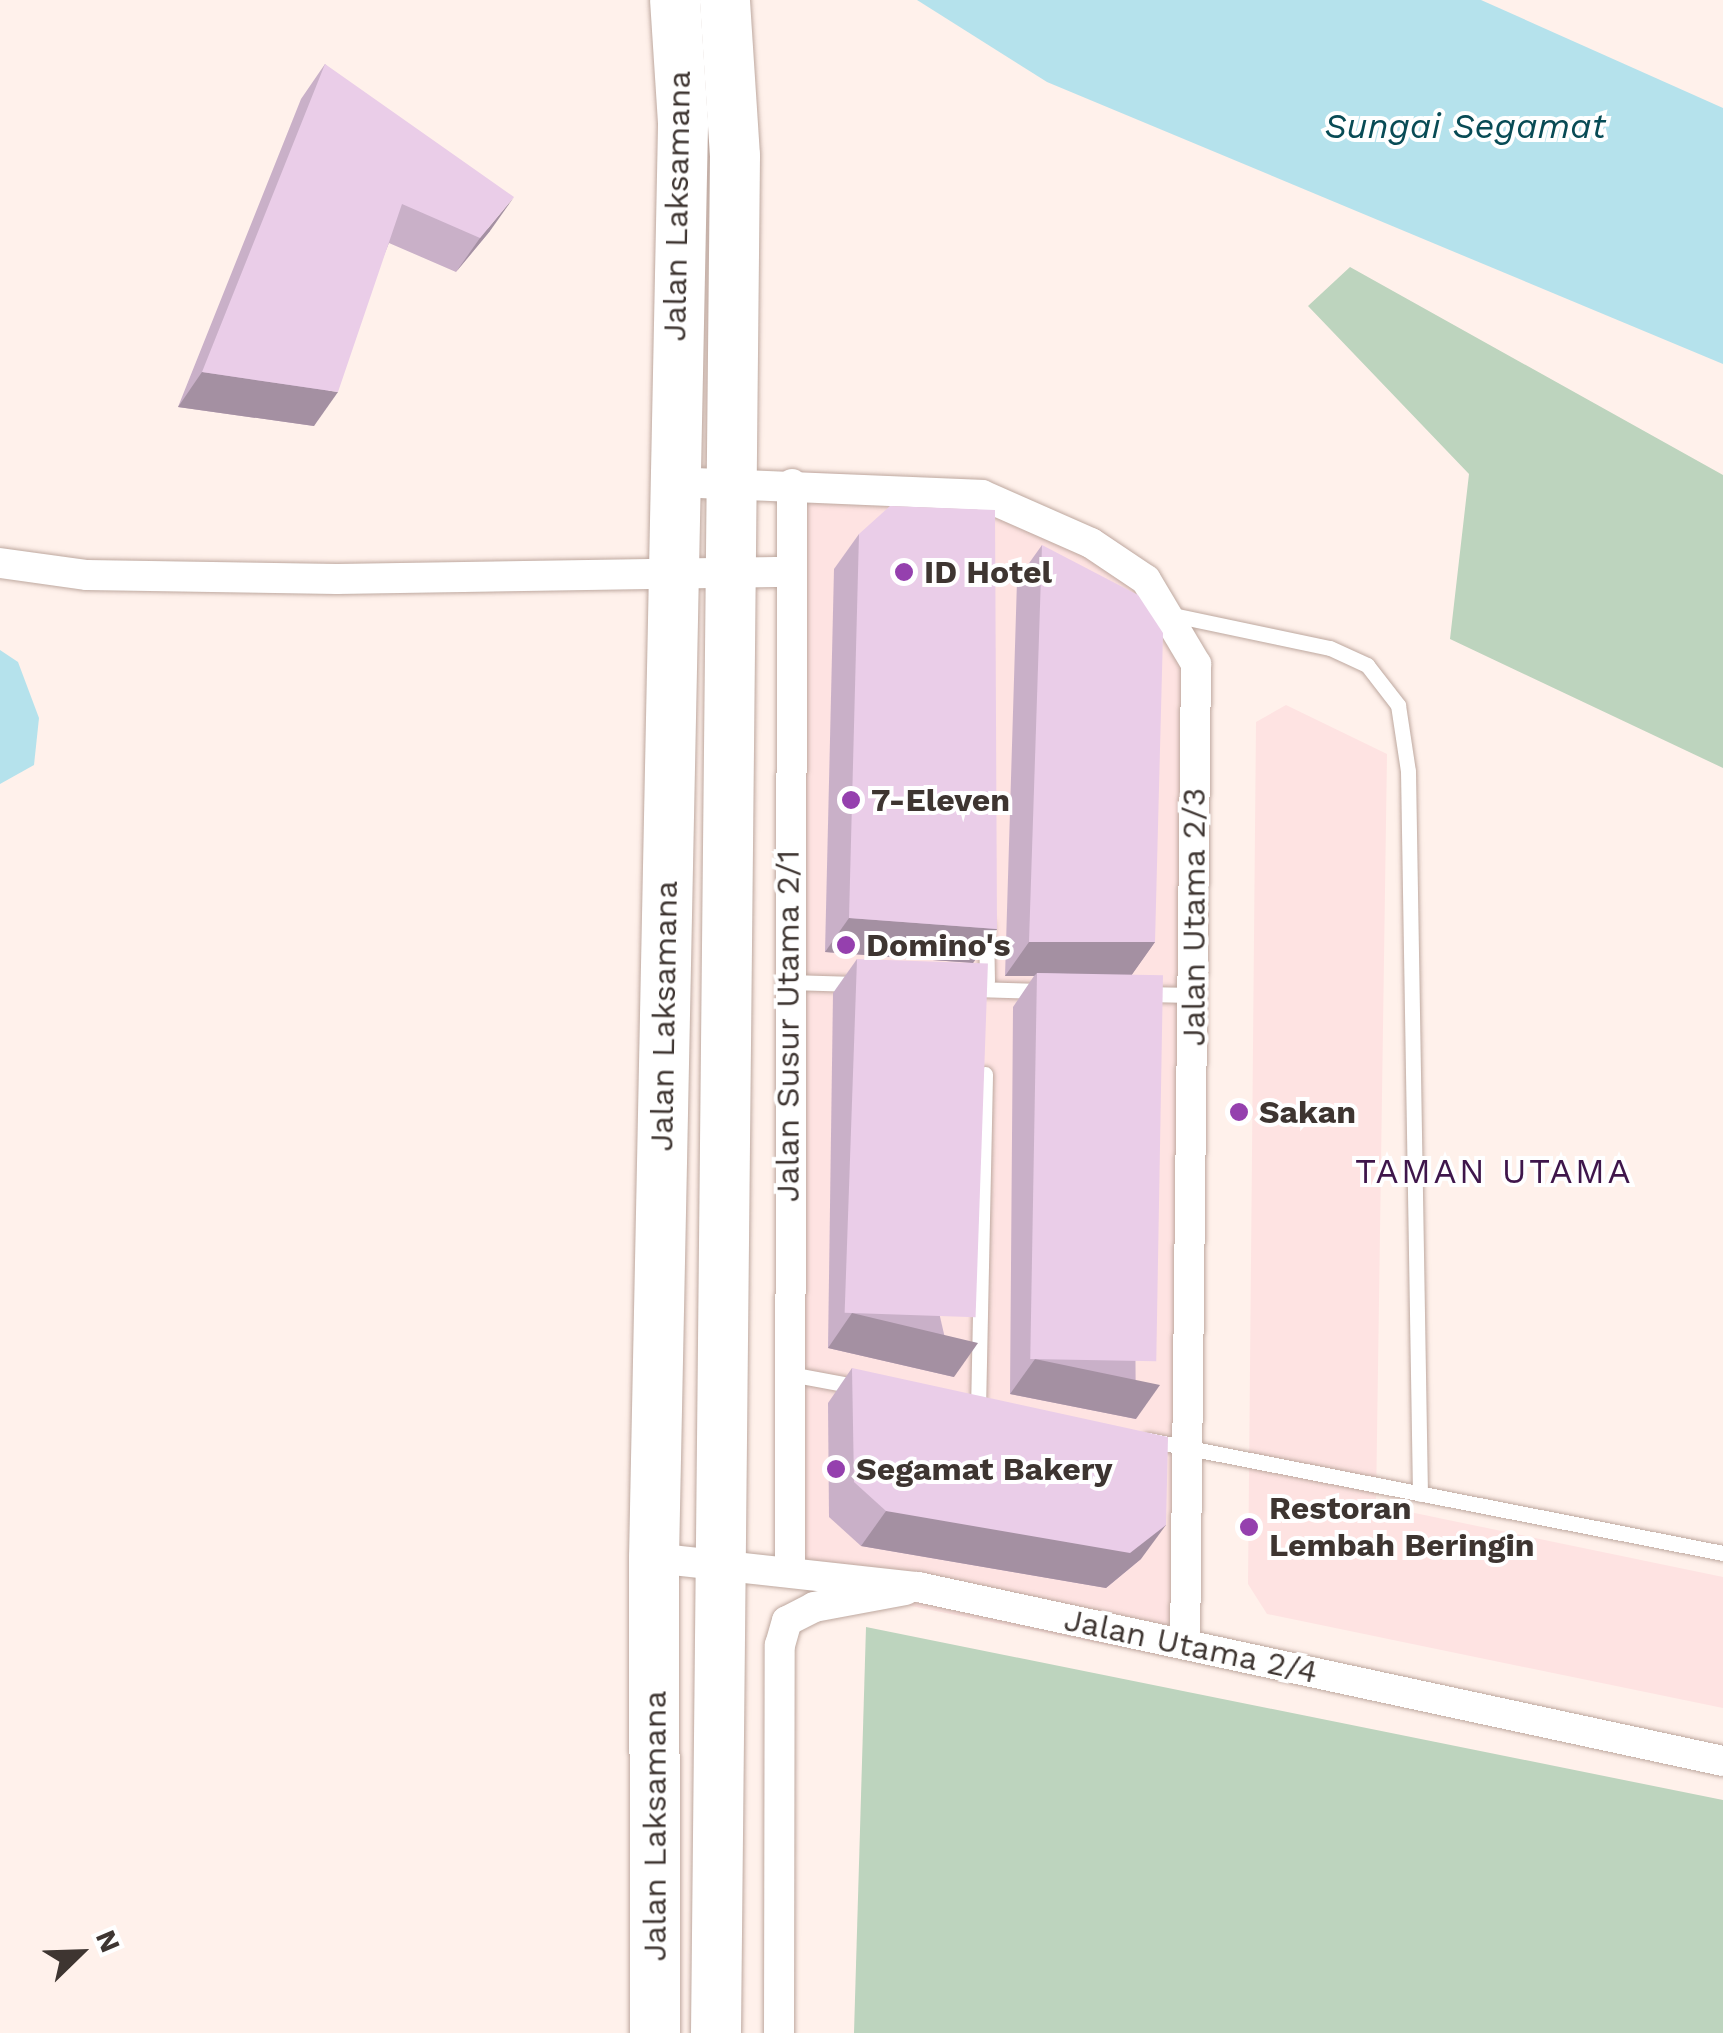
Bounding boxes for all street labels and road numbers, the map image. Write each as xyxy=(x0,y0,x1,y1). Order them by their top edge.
street label: Jalan Laksamana xyxy=(655,70,699,342)
street label: Jalan Utama 2/3 xyxy=(1175,787,1213,1047)
street label: Jalan Susur Utama 2/1 xyxy=(769,849,807,1203)
street label: Jalan Laksamana xyxy=(642,880,686,1152)
street label: Jalan Utama 2/4 xyxy=(1060,1600,1322,1692)
street label: Jalan Laksamana xyxy=(636,1691,674,1961)

